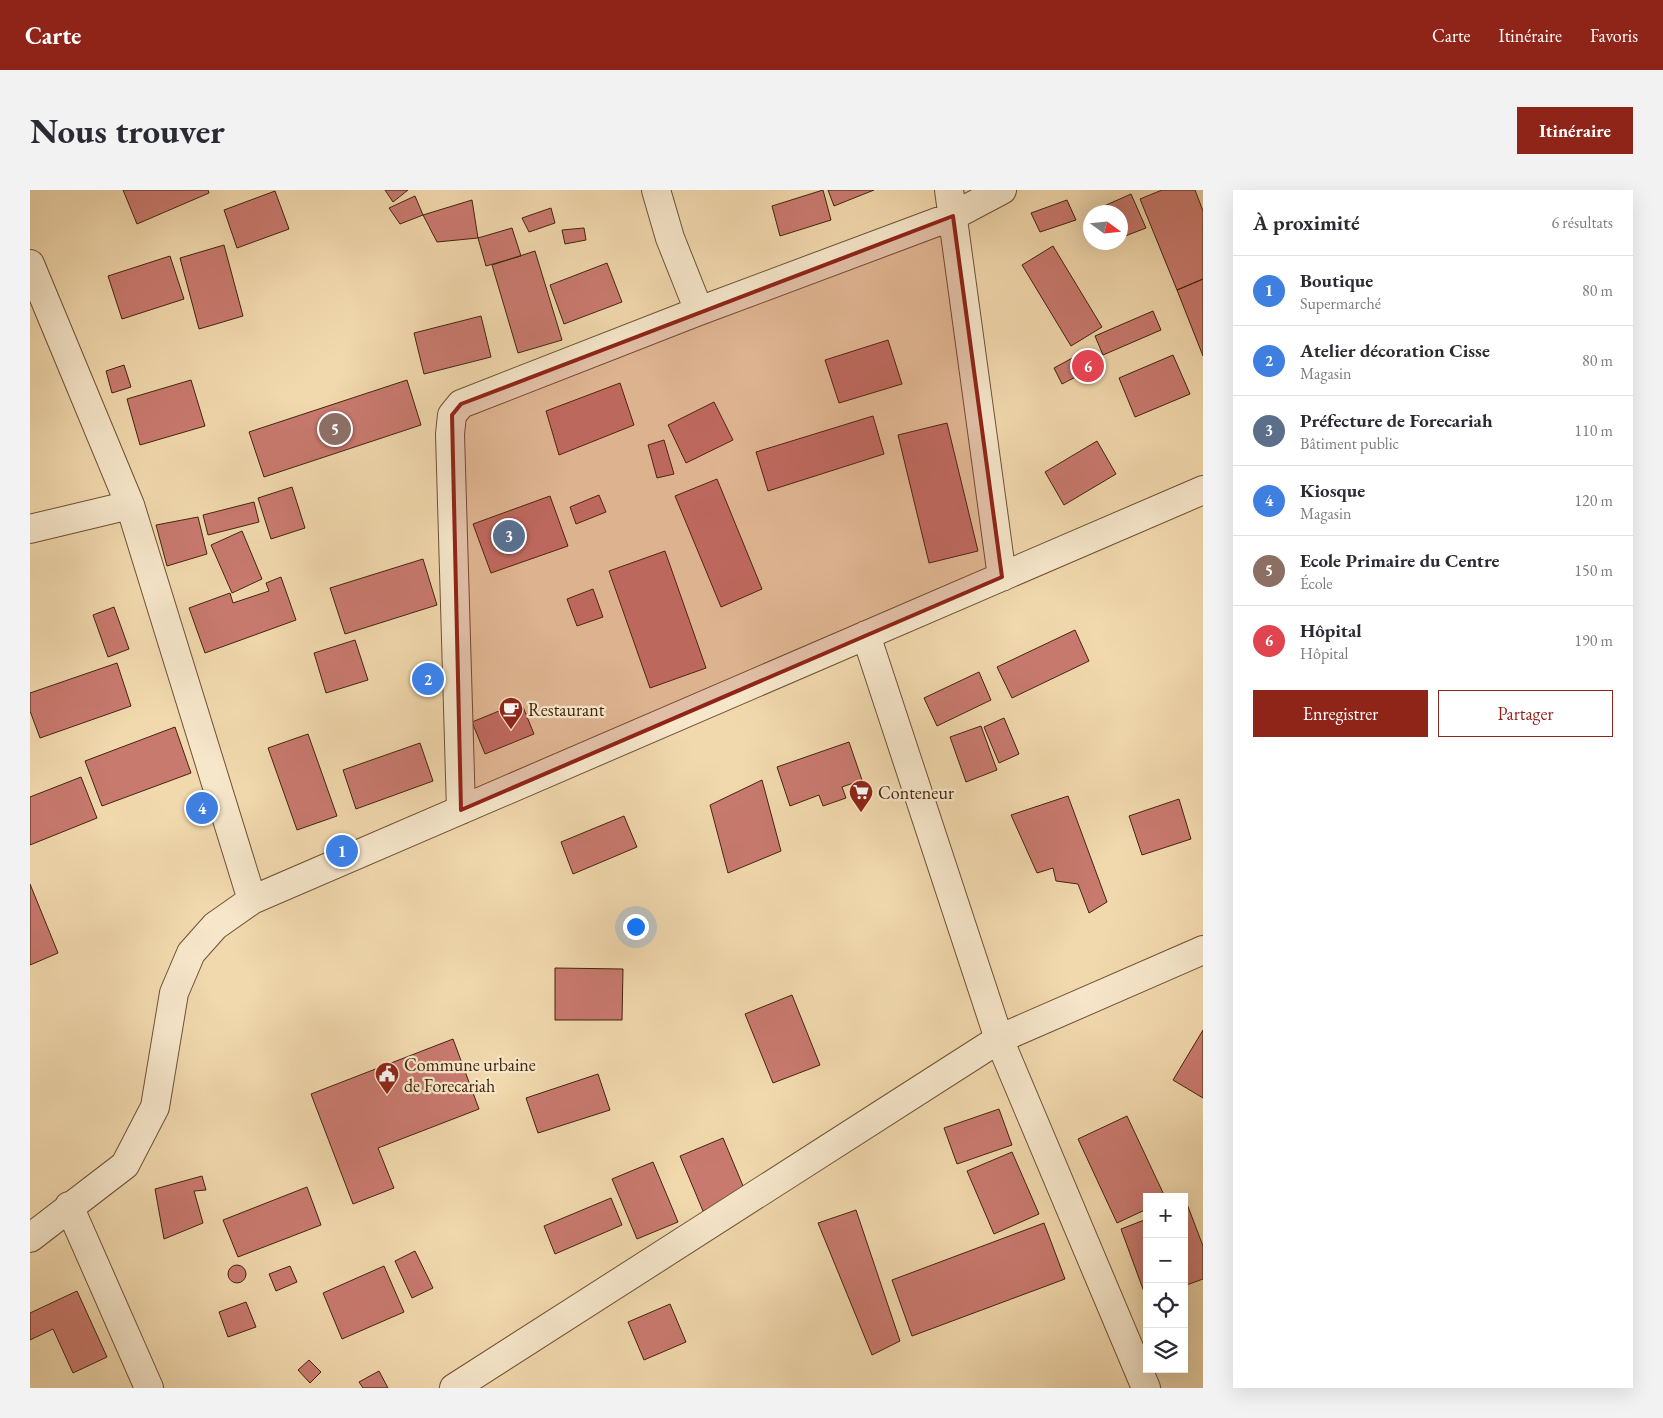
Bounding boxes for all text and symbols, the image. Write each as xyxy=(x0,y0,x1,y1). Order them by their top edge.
text: Carte xyxy=(25,20,81,51)
text: Carte xyxy=(1432,24,1471,47)
text: Itinéraire xyxy=(1499,24,1562,47)
text: Favoris xyxy=(1590,24,1638,47)
button: Itinéraire xyxy=(1517,107,1633,154)
text: Nous trouver xyxy=(30,108,225,153)
north arrow xyxy=(1083,205,1128,250)
text: À proximité xyxy=(1253,209,1360,236)
text: 6 résultats xyxy=(1551,212,1613,233)
text: Boutique xyxy=(1300,268,1373,293)
text: 1 xyxy=(1265,280,1273,301)
text: 80 m xyxy=(1582,280,1613,301)
text: Supermarché xyxy=(1300,293,1381,314)
text: Atelier décoration Cisse xyxy=(1300,338,1490,363)
pin: 6 xyxy=(1072,347,1104,385)
text: 2 xyxy=(1265,350,1273,371)
text: 80 m xyxy=(1582,350,1613,371)
text: Magasin xyxy=(1300,363,1351,384)
text: Préfecture de Forecariah xyxy=(1300,408,1493,433)
pin: 5 xyxy=(319,410,351,448)
text: 3 xyxy=(1265,420,1273,441)
text: 110 m xyxy=(1574,420,1613,441)
text: Bâtiment public xyxy=(1300,433,1399,454)
text: Kiosque xyxy=(1300,478,1365,503)
text: 4 xyxy=(1265,490,1273,511)
text: 120 m xyxy=(1574,490,1613,511)
text: Magasin xyxy=(1300,503,1351,524)
pin: 3 xyxy=(493,517,525,555)
text: Ecole Primaire du Centre xyxy=(1300,548,1500,573)
text: 5 xyxy=(1265,560,1273,581)
text: 150 m xyxy=(1574,560,1613,581)
text: École xyxy=(1300,573,1333,594)
text: Hôpital xyxy=(1300,618,1362,643)
text: 6 xyxy=(1265,630,1273,651)
text: 190 m xyxy=(1574,630,1613,651)
text: Hôpital xyxy=(1300,643,1348,664)
pin: 2 xyxy=(412,660,444,698)
button: Enregistrer xyxy=(1253,690,1428,737)
button: Partager xyxy=(1438,690,1613,737)
cafe icon: Restaurant xyxy=(498,696,524,730)
place label: Restaurant xyxy=(528,698,605,721)
supermarket icon: Conteneur xyxy=(848,779,874,813)
place label: Conteneur xyxy=(878,781,954,804)
pin: 4 xyxy=(186,789,218,827)
pin: 1 xyxy=(326,832,358,870)
your location xyxy=(623,914,649,940)
place label: Commune urbaine de Forecariah xyxy=(404,1053,536,1097)
public building icon: Commune urbaine de Forecariah xyxy=(374,1061,400,1095)
map controls xyxy=(1143,1193,1188,1373)
button: + xyxy=(1143,1193,1188,1238)
button: − xyxy=(1143,1238,1188,1283)
button: locate xyxy=(1143,1283,1188,1328)
button: layers xyxy=(1143,1328,1188,1373)

